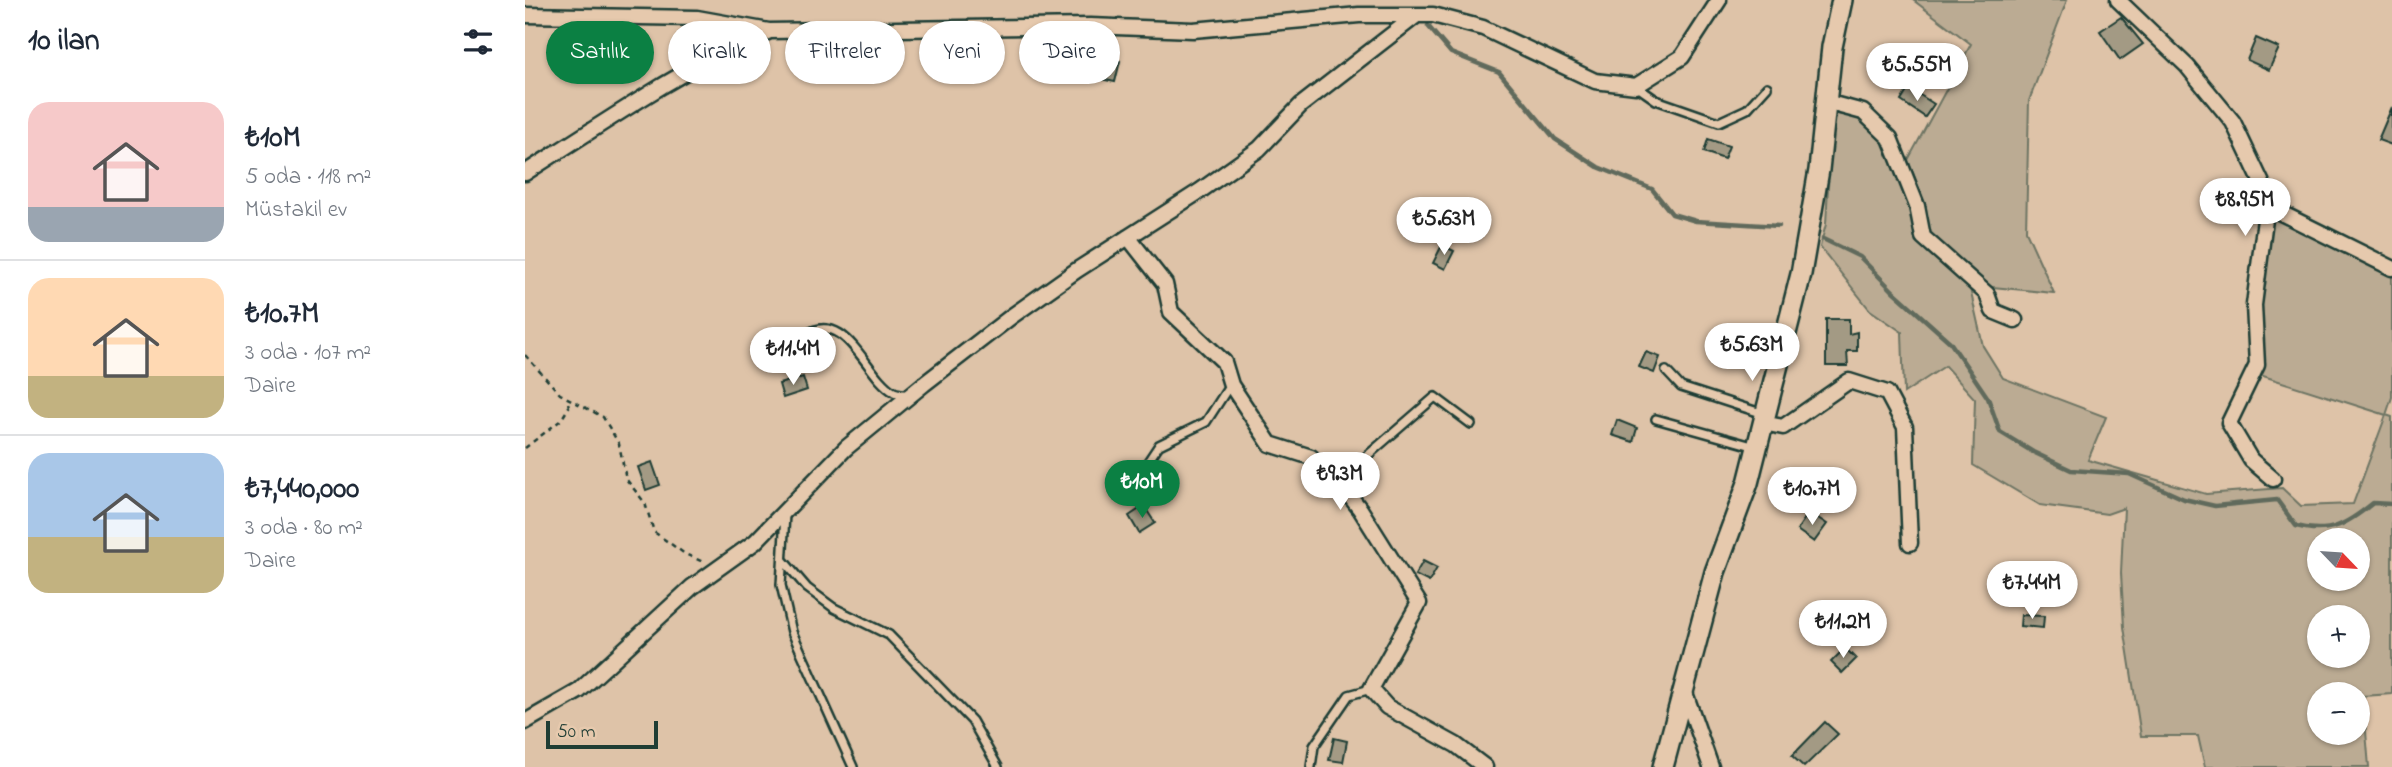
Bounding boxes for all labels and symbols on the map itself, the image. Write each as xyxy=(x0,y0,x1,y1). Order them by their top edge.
pin: ₺5.55M xyxy=(1860,43,1974,103)
pin: ₺8.95M xyxy=(2188,178,2302,238)
pin: ₺5.63M xyxy=(1387,198,1501,257)
pin: ₺5.63M xyxy=(1695,324,1809,383)
pin: ₺11.4M xyxy=(736,328,850,387)
pin: ₺9.3M xyxy=(1291,452,1389,512)
pin: ₺10M xyxy=(1101,461,1183,520)
pin: ₺10.7M xyxy=(1755,468,1869,527)
north arrow xyxy=(2307,528,2369,592)
pin: ₺7.44M xyxy=(1975,562,2089,621)
pin: ₺11.2M xyxy=(1786,600,1900,660)
scale bar xyxy=(546,718,658,750)

